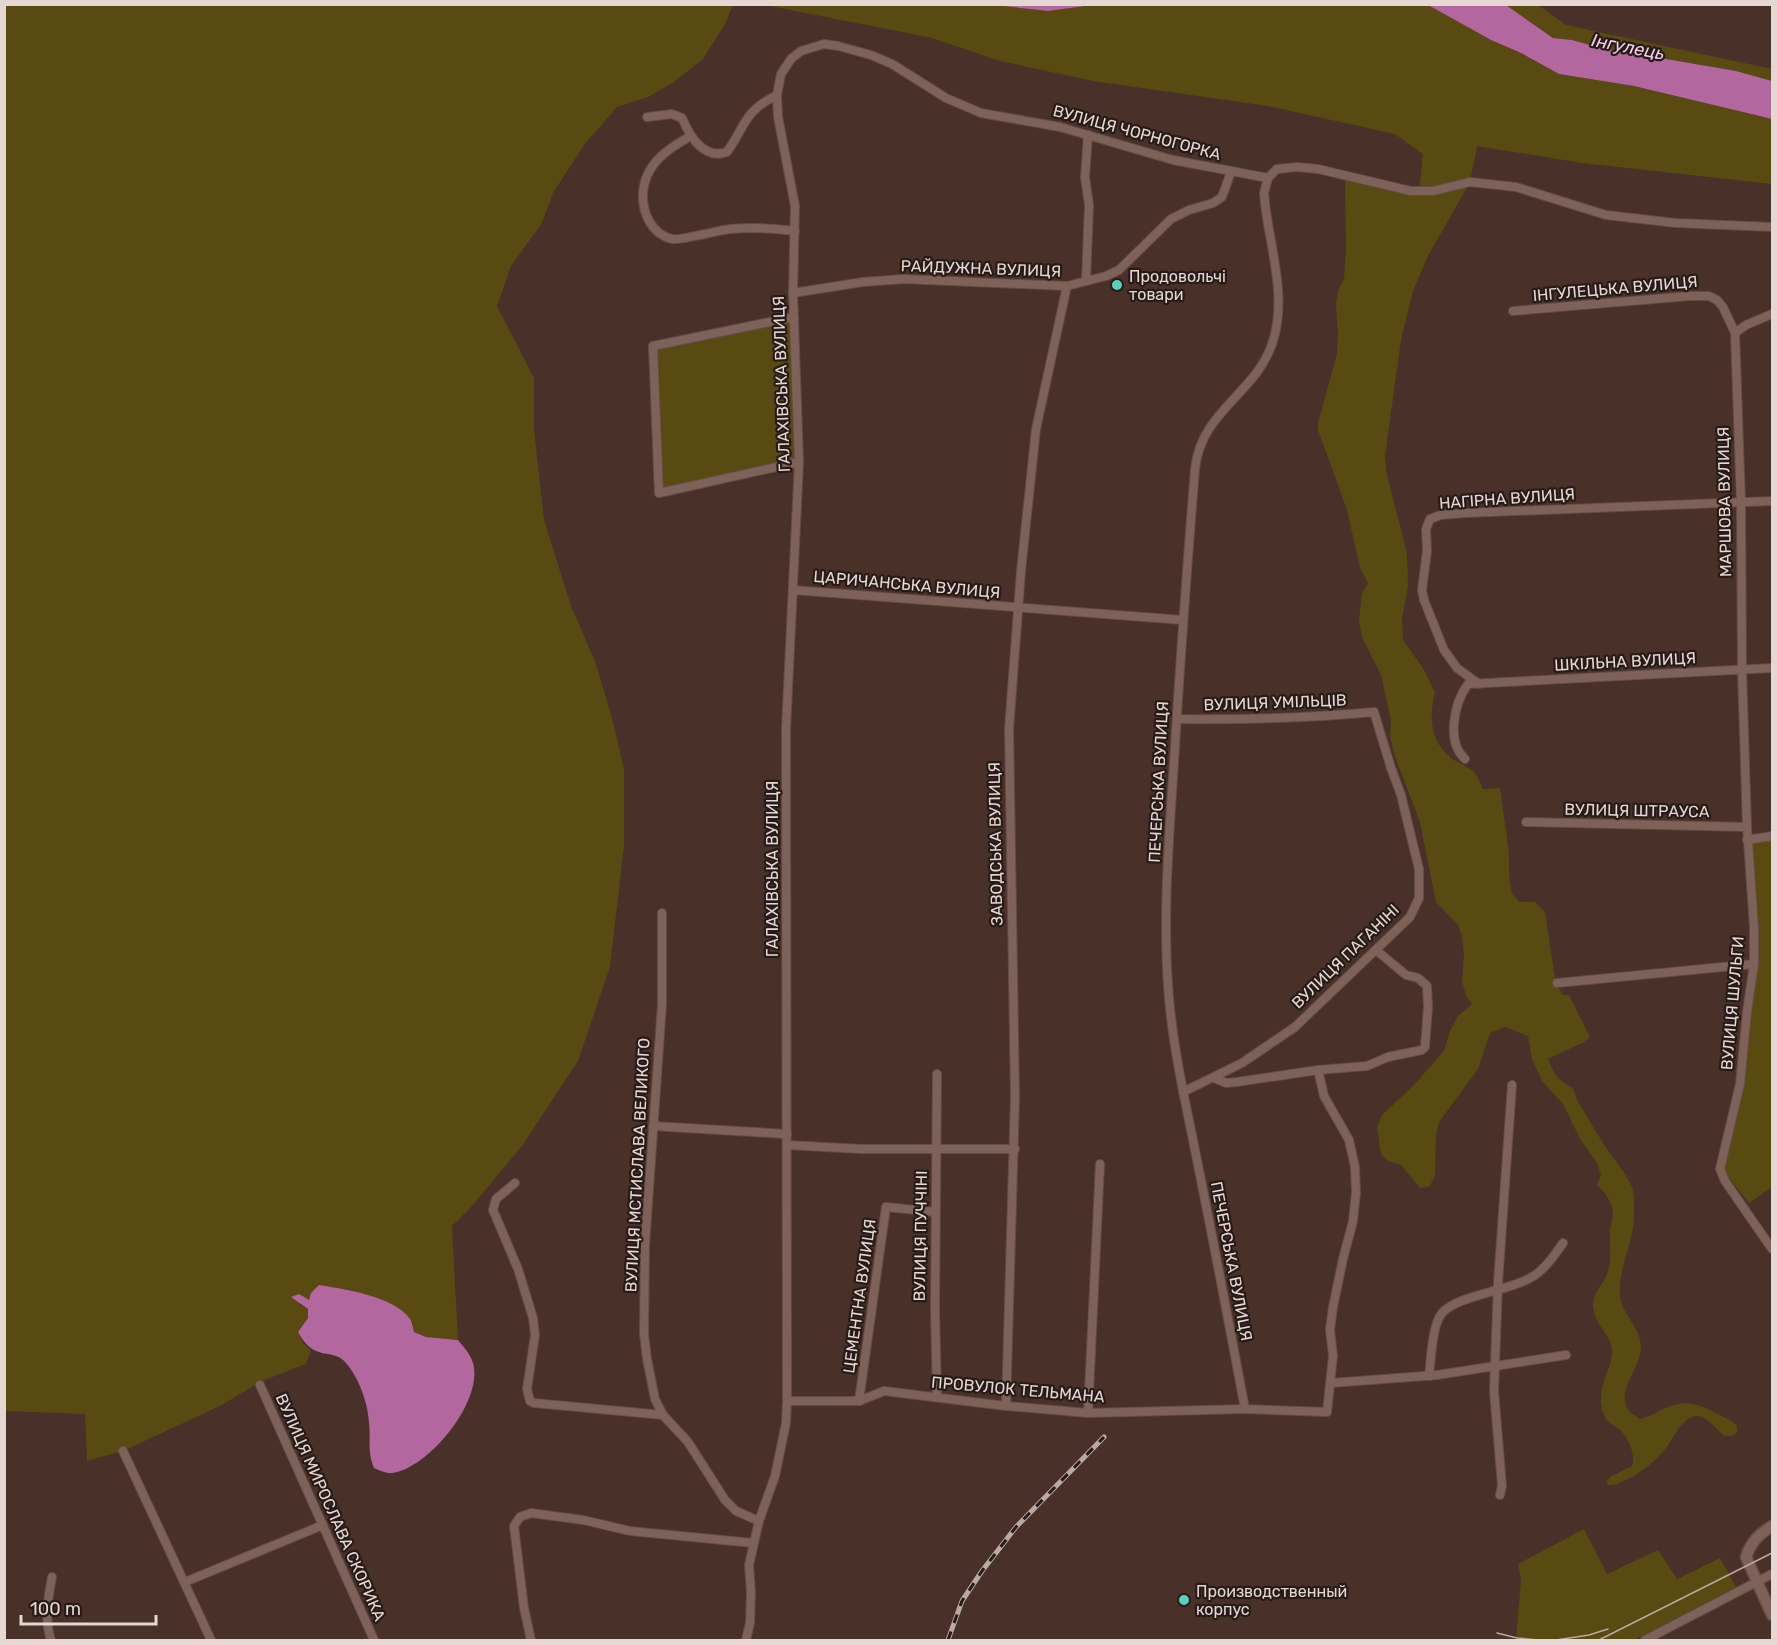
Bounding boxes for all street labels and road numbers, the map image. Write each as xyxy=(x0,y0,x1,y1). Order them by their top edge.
street label: ВУЛИЦЯ ЧОРНОГОРКА xyxy=(1051,101,1223,164)
street label: РАЙДУЖНА ВУЛИЦЯ xyxy=(900,256,1062,281)
street label: ІНГУЛЕЦЬКА ВУЛИЦЯ xyxy=(1532,272,1698,305)
street label: ГАЛАХІВСЬКА ВУЛИЦЯ xyxy=(769,295,794,473)
street label: МАРШОВА ВУЛИЦЯ xyxy=(1714,427,1735,577)
street label: НАГІРНА ВУЛИЦЯ xyxy=(1438,484,1576,513)
street label: ЦАРИЧАНСЬКА ВУЛИЦЯ xyxy=(813,567,1001,602)
street label: ШКІЛЬНА ВУЛИЦЯ xyxy=(1554,648,1696,675)
street label: ВУЛИЦЯ УМІЛЬЦІВ xyxy=(1203,691,1347,714)
street label: ПЕЧЕРСЬКА ВУЛИЦЯ xyxy=(1145,701,1172,863)
street label: ЗАВОДСЬКА ВУЛИЦЯ xyxy=(985,762,1006,926)
street label: ГАЛАХІВСЬКА ВУЛИЦЯ xyxy=(763,781,782,957)
street label: ВУЛИЦЯ ШТРАУСА xyxy=(1564,800,1710,821)
street label: ВУЛИЦЯ ПАГАНІНІ xyxy=(1288,900,1403,1012)
street label: ВУЛИЦЯ ШУЛЬГИ xyxy=(1717,935,1748,1071)
street label: ВУЛИЦЯ МСТИСЛАВА ВЕЛИКОГО xyxy=(621,1037,654,1293)
street label: ВУЛИЦЯ ПУЧЧІНІ xyxy=(910,1170,931,1302)
street label: ПЕЧЕРСЬКА ВУЛИЦЯ xyxy=(1207,1180,1256,1342)
street label: ЦЕМЕНТНА ВУЛИЦЯ xyxy=(839,1218,880,1374)
street label: ПРОВУЛОК ТЕЛЬМАНА xyxy=(931,1372,1106,1407)
street label: ВУЛИЦЯ МИРОСЛАВА СКОРИКА xyxy=(272,1391,390,1624)

